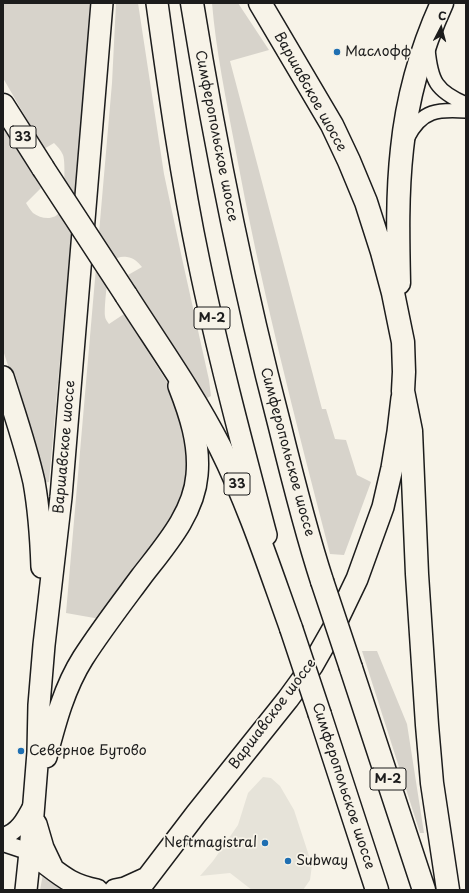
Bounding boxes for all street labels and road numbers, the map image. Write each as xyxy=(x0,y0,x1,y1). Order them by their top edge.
street label: Варшавское шоссе xyxy=(270,29,350,155)
street label: Симферопольское шоссе xyxy=(191,49,241,223)
road number: 33 xyxy=(10,126,36,148)
road number: М-2 xyxy=(194,307,230,329)
street label: Симферопольское шоссе xyxy=(256,366,318,538)
street label: Варшавское шоссе xyxy=(51,379,79,515)
road number: 33 xyxy=(224,473,250,495)
street label: Варшавское шоссе xyxy=(226,655,320,773)
street label: Симферопольское шоссе xyxy=(308,701,378,871)
road number: М-2 xyxy=(370,768,406,790)

